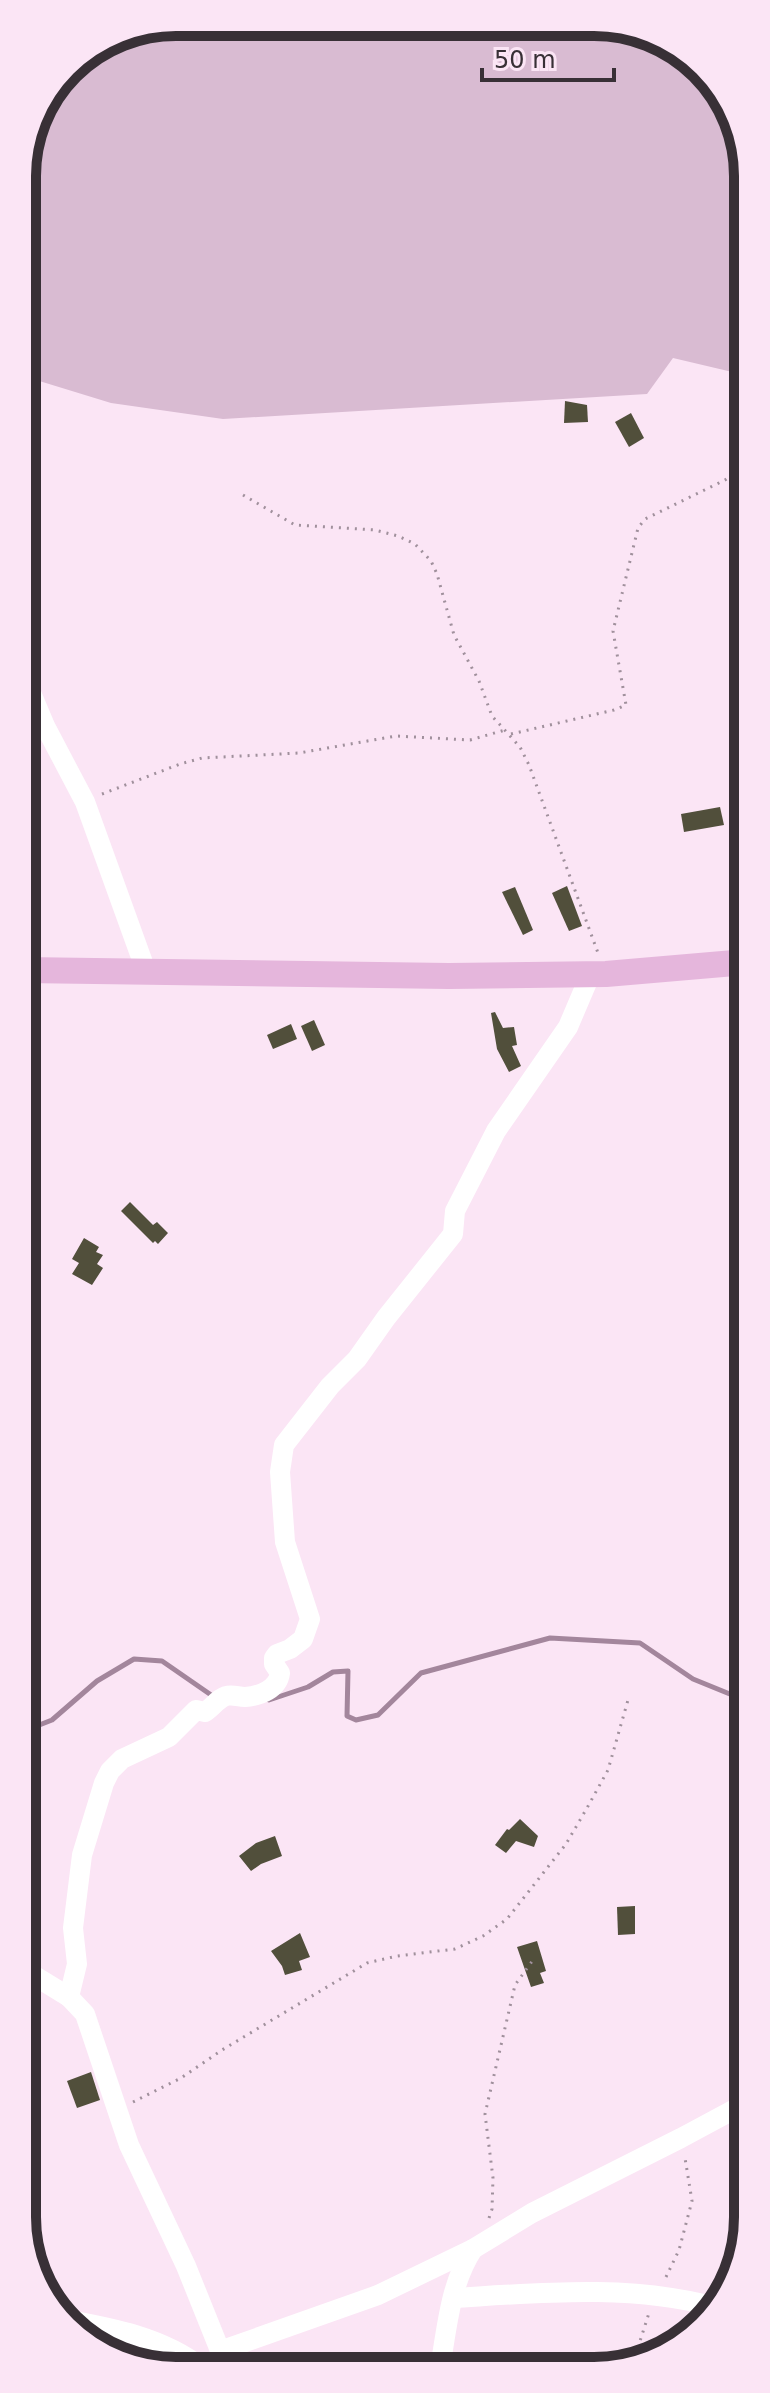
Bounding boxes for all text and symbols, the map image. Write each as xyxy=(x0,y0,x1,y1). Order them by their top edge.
scale bar xyxy=(482,32,614,82)
text: 50 m xyxy=(494,46,556,74)

